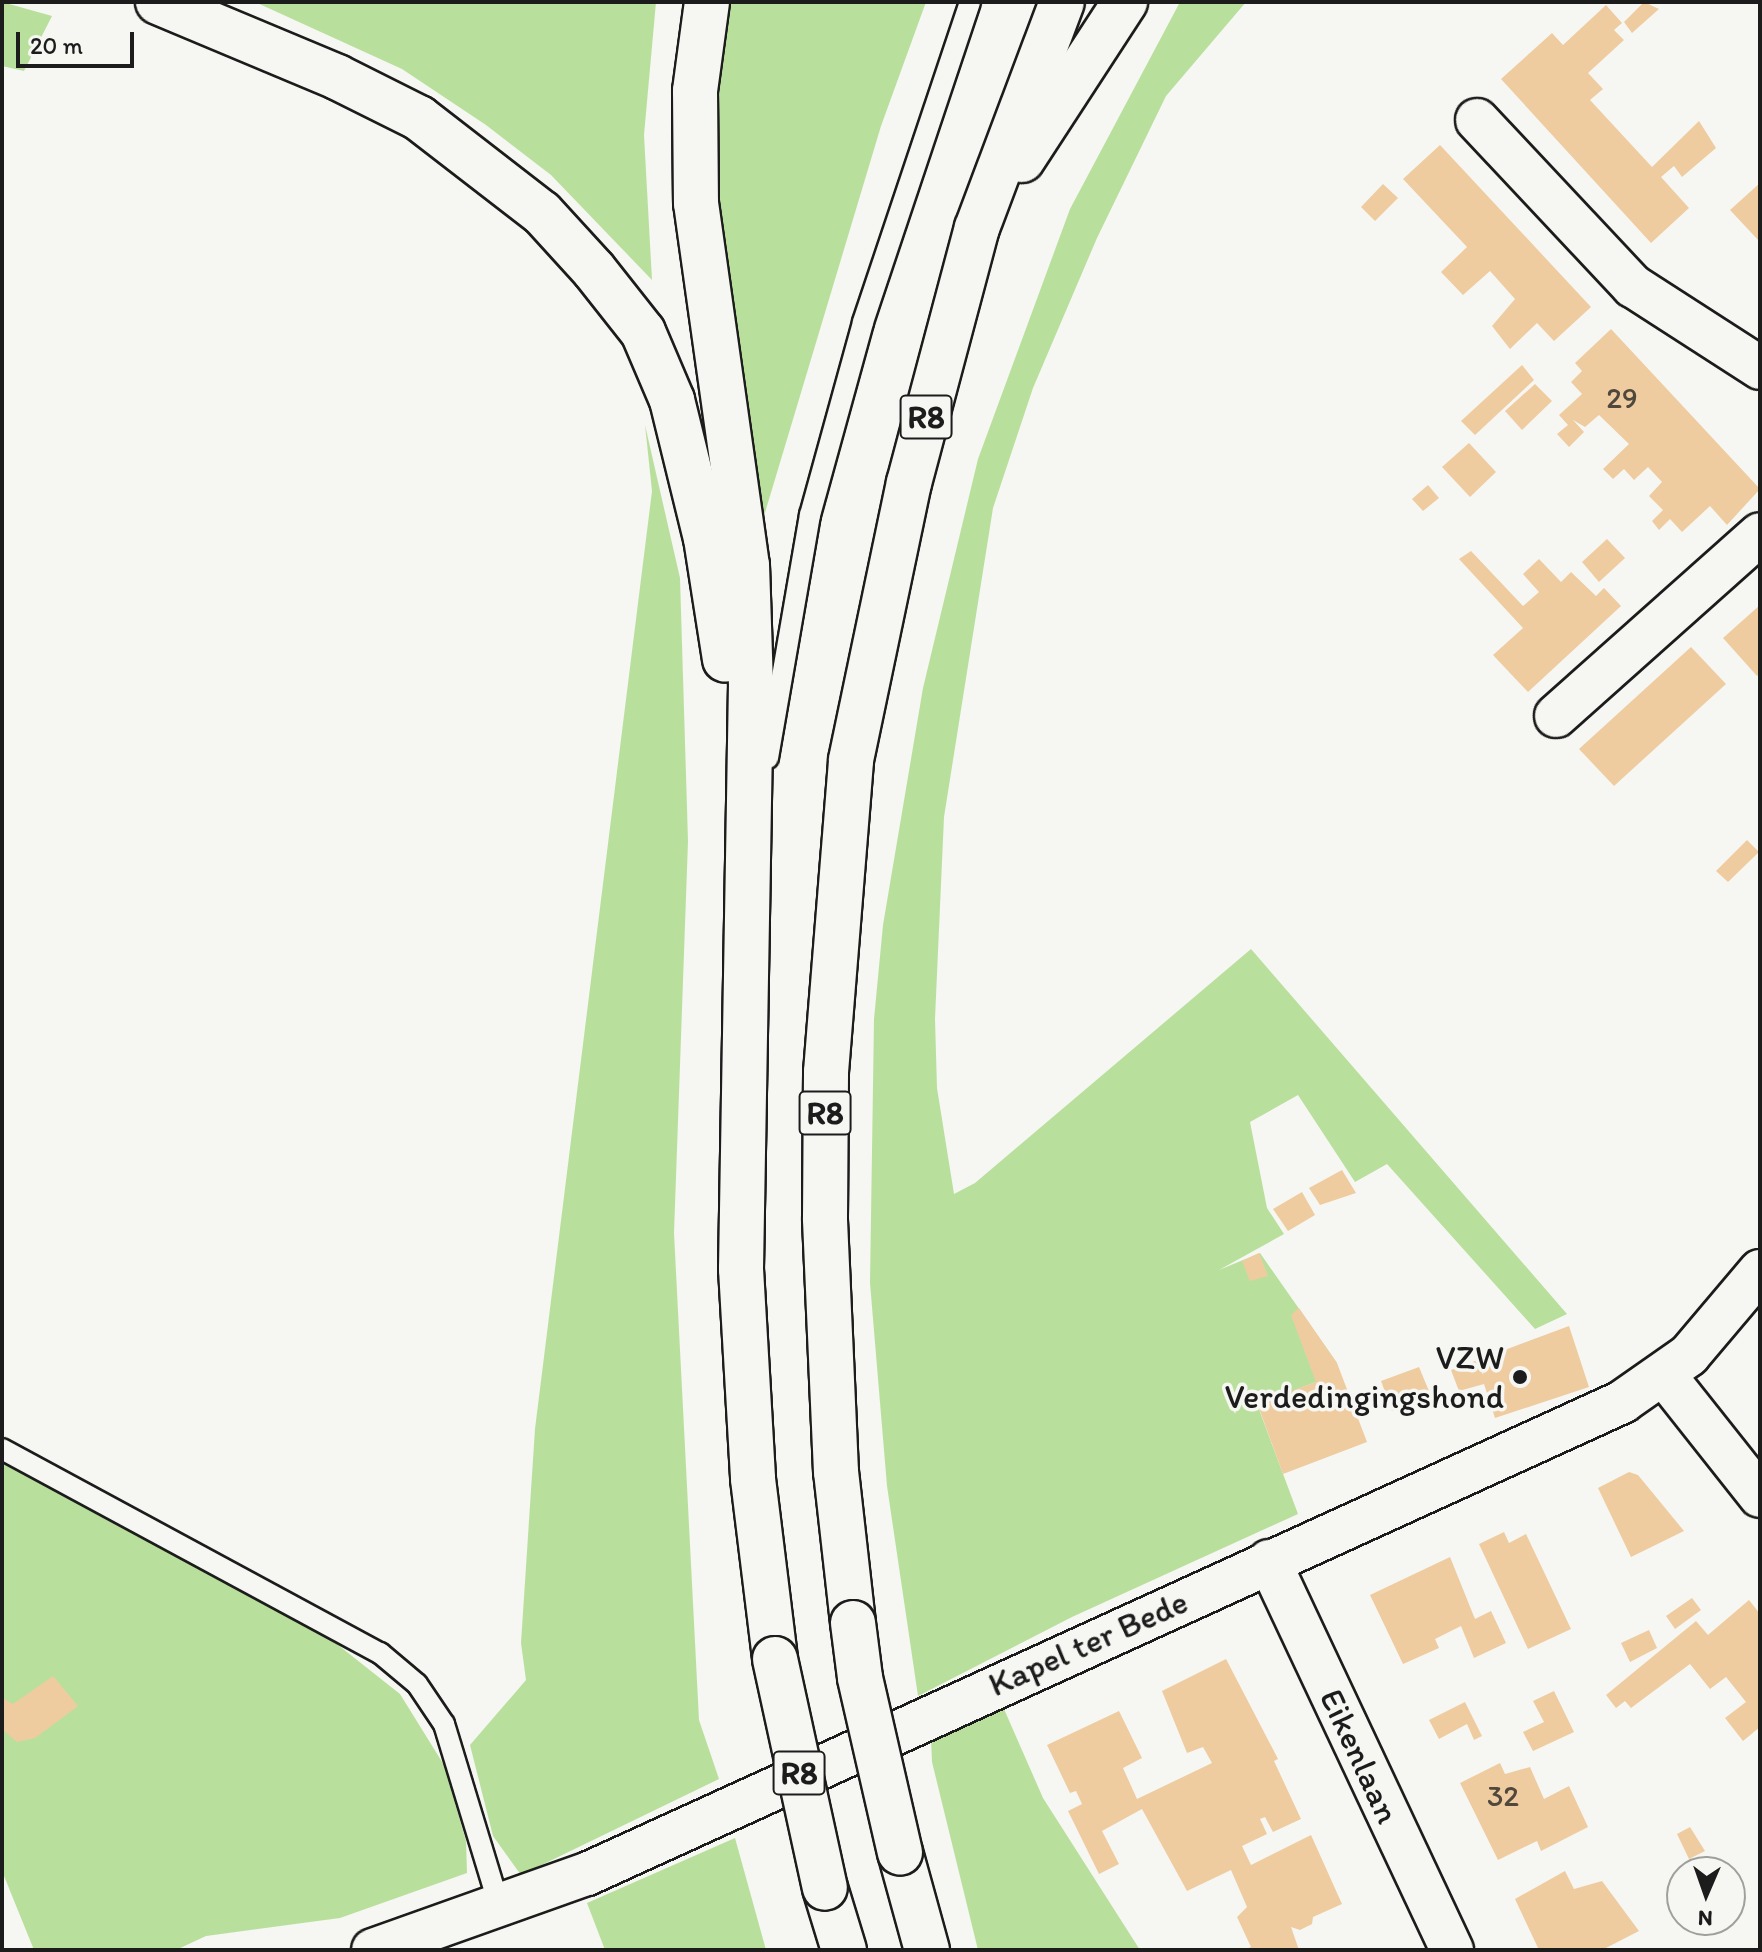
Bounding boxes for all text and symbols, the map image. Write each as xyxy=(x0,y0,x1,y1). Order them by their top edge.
scale bar xyxy=(20,16,138,66)
text: 20 m xyxy=(30,31,83,60)
house number: 29 xyxy=(1606,380,1638,416)
road number: R8 xyxy=(898,389,954,445)
road number: R8 xyxy=(797,1085,853,1141)
place label: VZW Verdedingingshond xyxy=(1224,1337,1504,1416)
marker: VZW Verdedingingshond xyxy=(1511,1368,1529,1386)
street label: Kapel ter Bede xyxy=(982,1581,1194,1705)
street label: Eikenlaan xyxy=(1311,1682,1409,1830)
road number: R8 xyxy=(771,1745,827,1801)
house number: 32 xyxy=(1487,1778,1519,1814)
north arrow xyxy=(1666,1856,1746,1936)
text: N xyxy=(1697,1905,1713,1932)

